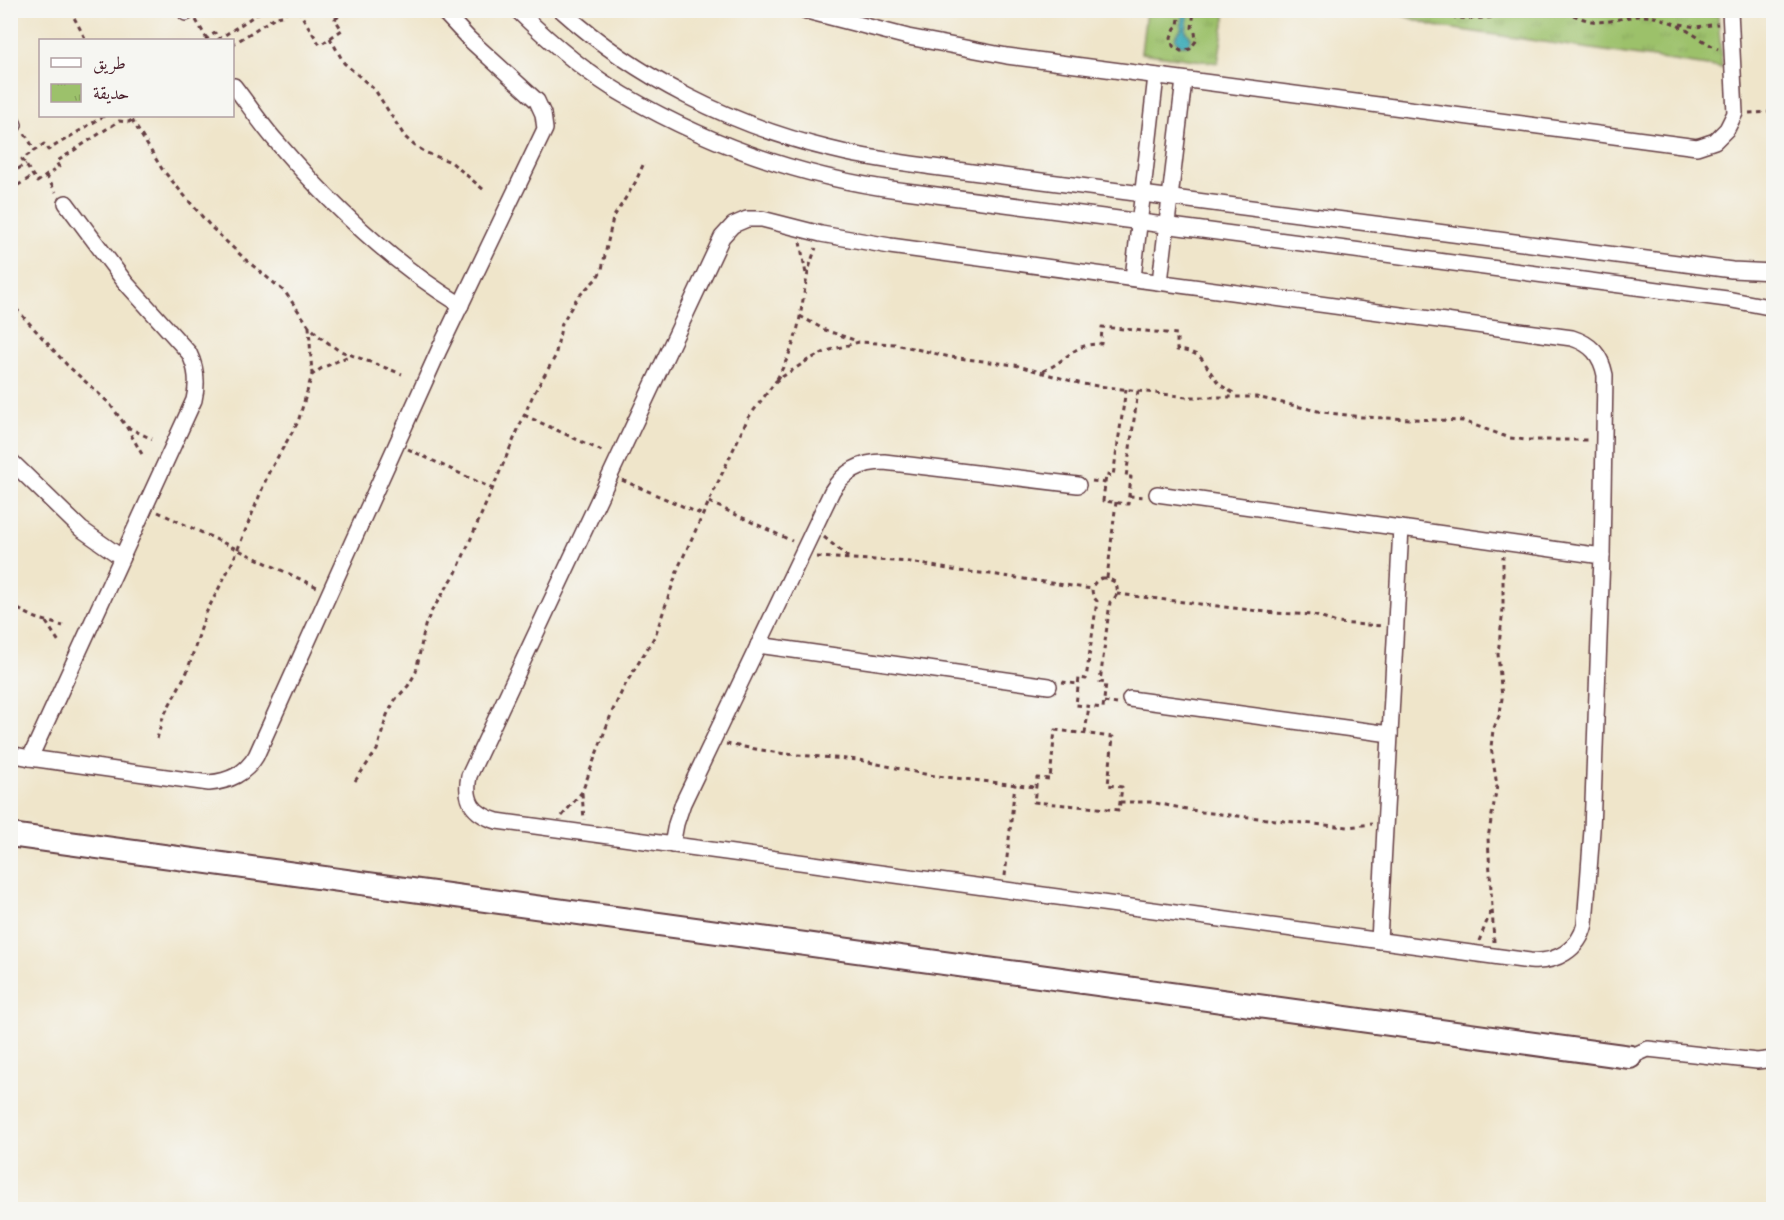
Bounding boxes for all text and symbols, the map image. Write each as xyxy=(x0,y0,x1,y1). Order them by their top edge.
legend xyxy=(39,39,234,117)
text: طريق xyxy=(93,53,126,76)
text: حديقة xyxy=(93,83,129,106)

